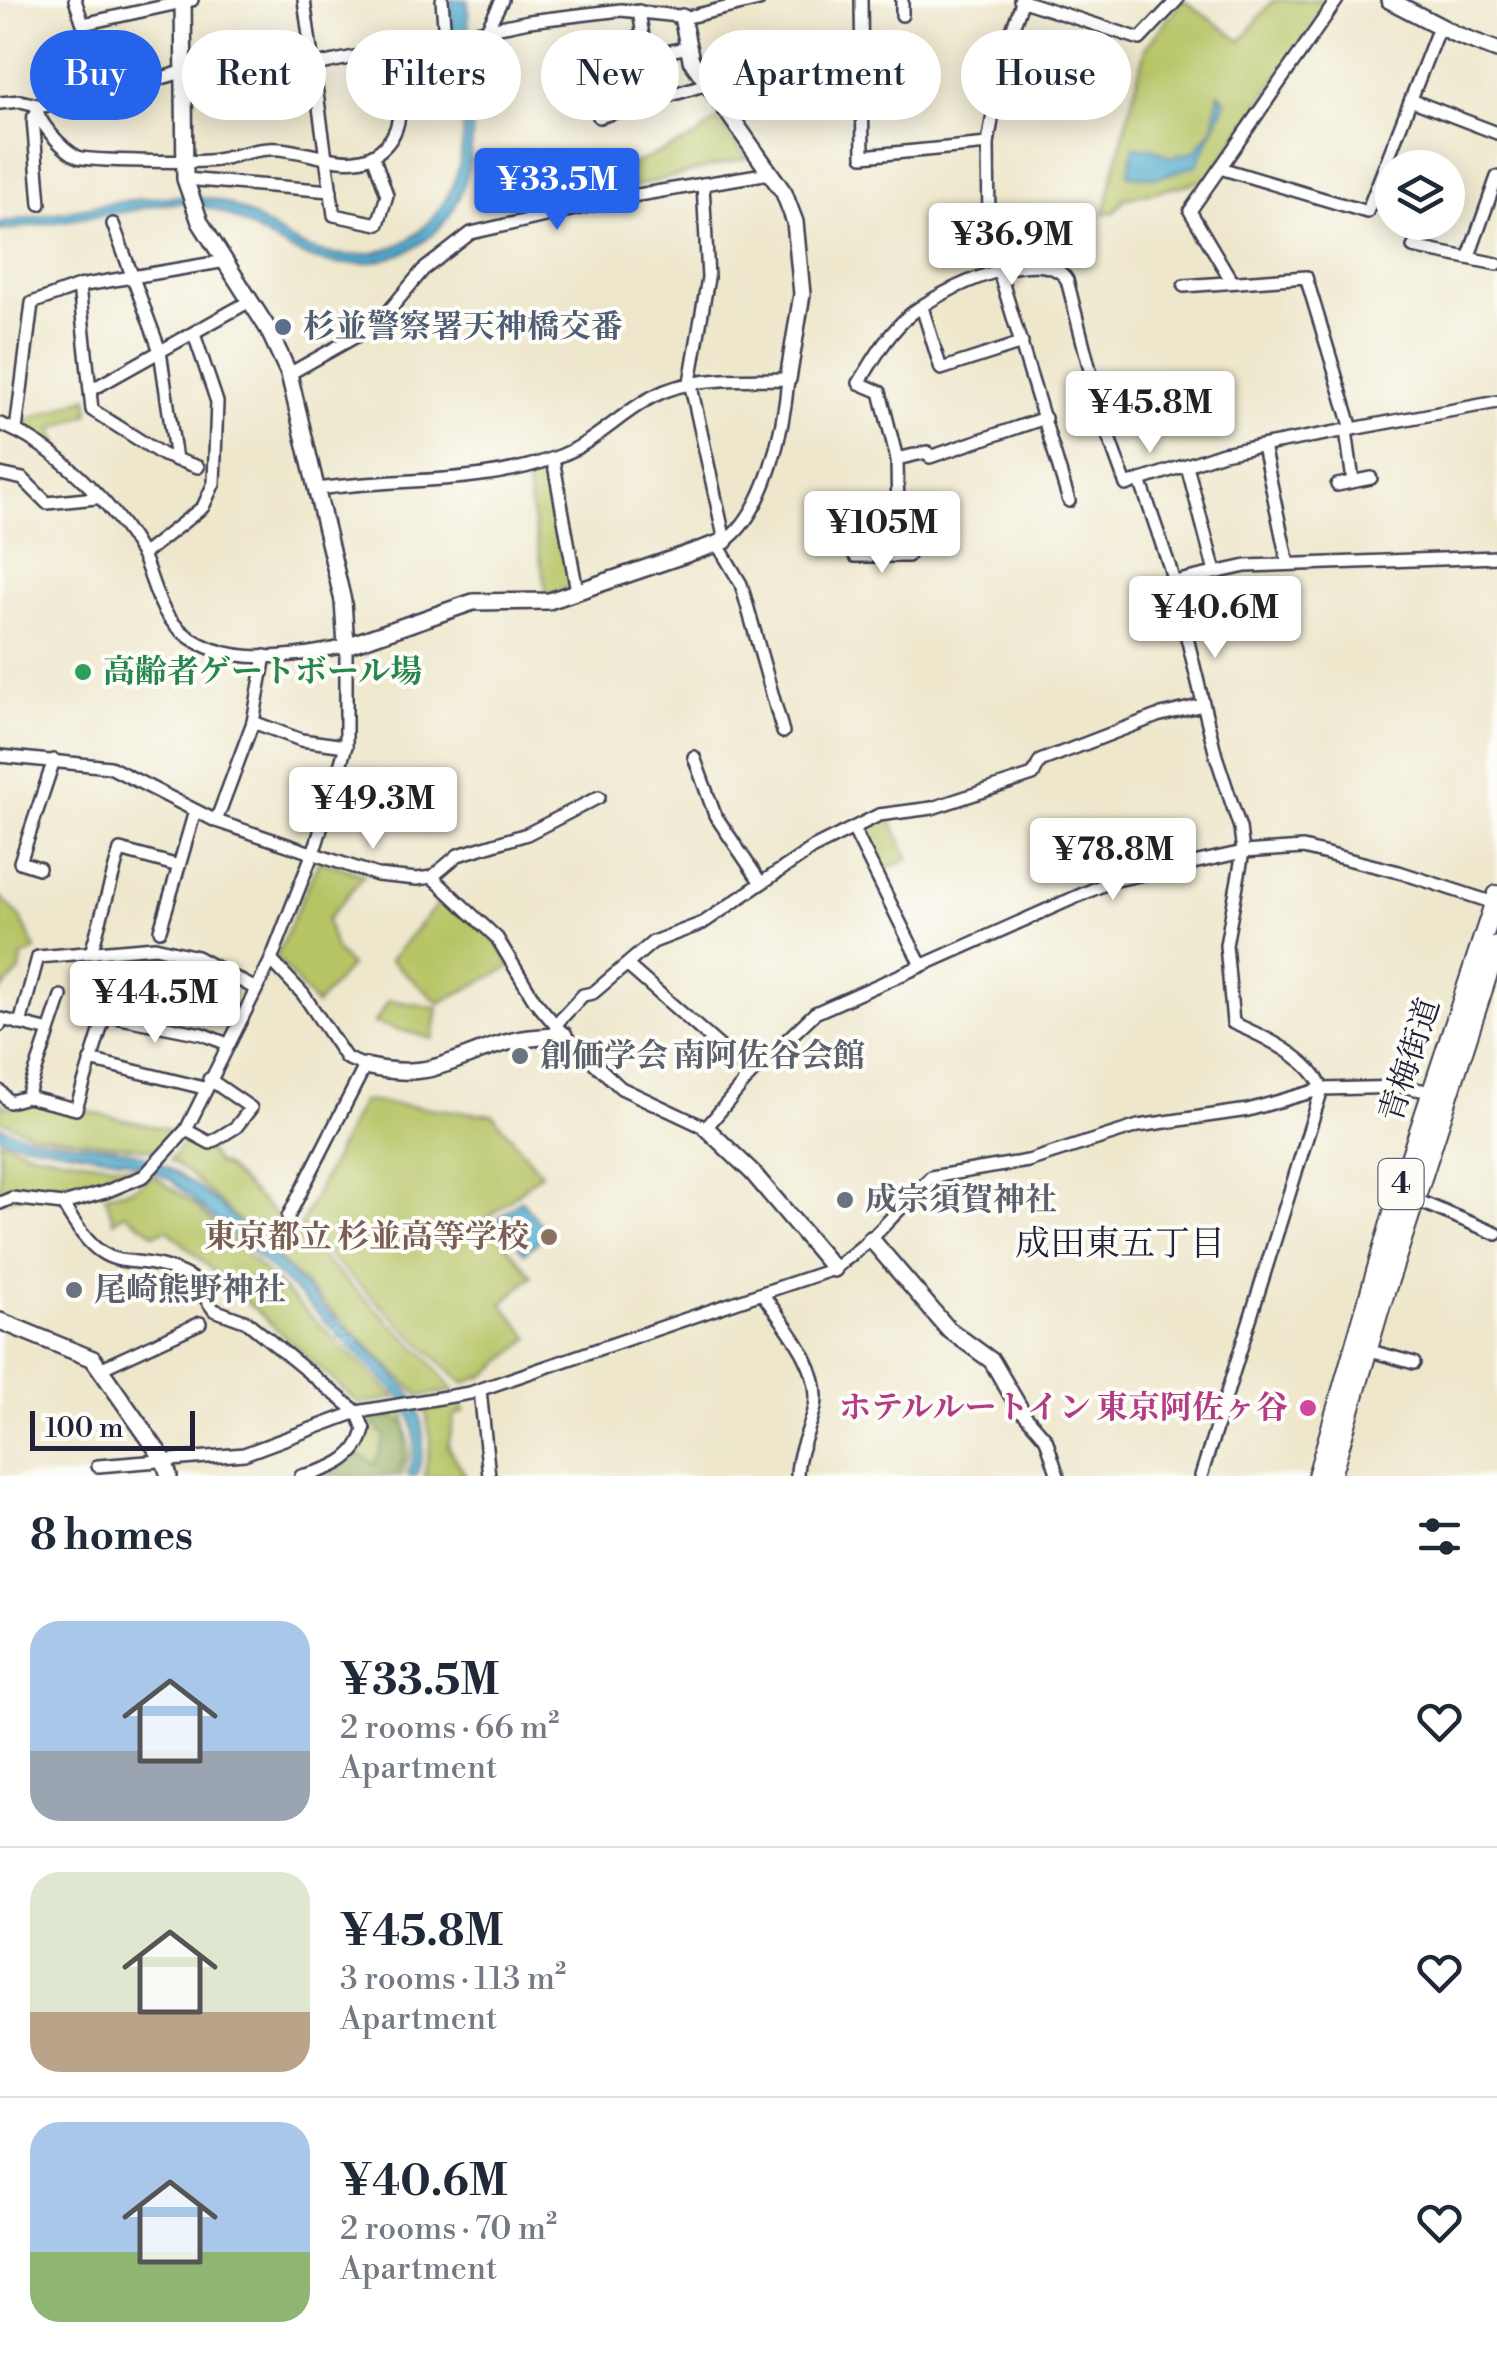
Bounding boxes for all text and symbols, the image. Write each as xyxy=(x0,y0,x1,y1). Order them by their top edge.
chip: Buy xyxy=(30,30,162,120)
chip: Rent xyxy=(182,30,326,120)
chip: Filters xyxy=(346,30,521,120)
chip: New xyxy=(541,30,679,120)
chip: Apartment xyxy=(699,30,941,120)
chip: House xyxy=(961,30,1131,120)
pin: ¥33.5M xyxy=(476,148,638,233)
map controls xyxy=(1375,150,1465,240)
button: layers xyxy=(1375,150,1465,240)
text: ¥33.5M xyxy=(496,160,618,200)
pin: ¥36.9M xyxy=(931,203,1093,288)
text: ¥36.9M xyxy=(951,215,1073,255)
place label: 杉並警察署天神橋交番 xyxy=(303,307,623,347)
marker: 杉並警察署天神橋交番 xyxy=(272,316,294,338)
pin: ¥45.8M xyxy=(1069,371,1231,456)
text: ¥45.8M xyxy=(1088,383,1212,423)
pin: ¥105M xyxy=(812,491,952,576)
text: ¥105M xyxy=(826,503,938,543)
pin: ¥40.6M xyxy=(1134,576,1296,661)
text: ¥40.6M xyxy=(1151,588,1279,628)
place label: 高齢者ゲートボール場 xyxy=(103,652,422,692)
marker: 高齢者ゲートボール場 xyxy=(72,661,94,683)
pin: ¥49.3M xyxy=(292,767,454,852)
text: ¥49.3M xyxy=(311,779,435,819)
pin: ¥78.8M xyxy=(1032,818,1194,903)
text: ¥78.8M xyxy=(1052,830,1174,870)
pin: ¥44.5M xyxy=(74,961,236,1046)
text: ¥44.5M xyxy=(92,973,218,1013)
street label: 青梅街道 xyxy=(1371,993,1449,1127)
place label: 創価学会 南阿佐谷会館 xyxy=(540,1036,865,1076)
marker: 創価学会 南阿佐谷会館 xyxy=(509,1045,531,1067)
road number: 4 xyxy=(1378,1159,1424,1209)
place label: 成宗須賀神社 xyxy=(865,1180,1057,1220)
marker: 成宗須賀神社 xyxy=(834,1189,856,1211)
place label: 東京都立 杉並高等学校 xyxy=(204,1217,529,1257)
district label: 成田東五丁目 xyxy=(1015,1223,1225,1266)
marker: 東京都立 杉並高等学校 xyxy=(538,1226,560,1248)
place label: 尾崎熊野神社 xyxy=(94,1270,286,1310)
marker: 尾崎熊野神社 xyxy=(63,1279,85,1301)
place label: ホテルルートイン 東京阿佐ヶ谷 xyxy=(839,1388,1288,1428)
marker: ホテルルートイン 東京阿佐ヶ谷 xyxy=(1297,1397,1319,1419)
scale bar xyxy=(30,1406,195,1450)
text: 100 m xyxy=(45,1411,124,1446)
icon: filters xyxy=(1412,1509,1467,1564)
text: 8 homes xyxy=(30,1510,193,1563)
text: ¥33.5M xyxy=(340,1655,499,1708)
icon: home xyxy=(110,1661,230,1781)
icon: heart xyxy=(1412,1694,1467,1749)
text: 2 rooms · 66 m² xyxy=(340,1708,559,1748)
text: Apartment xyxy=(340,1748,497,1788)
text: ¥45.8M xyxy=(340,1906,504,1959)
icon: home xyxy=(110,1912,230,2032)
icon: heart xyxy=(1412,1945,1467,2000)
text: 3 rooms · 113 m² xyxy=(340,1959,566,1999)
text: Apartment xyxy=(340,1999,497,2039)
text: ¥40.6M xyxy=(340,2156,508,2209)
icon: home xyxy=(110,2162,230,2282)
icon: heart xyxy=(1412,2195,1467,2250)
text: 2 rooms · 70 m² xyxy=(340,2209,557,2249)
text: Apartment xyxy=(340,2249,497,2289)

